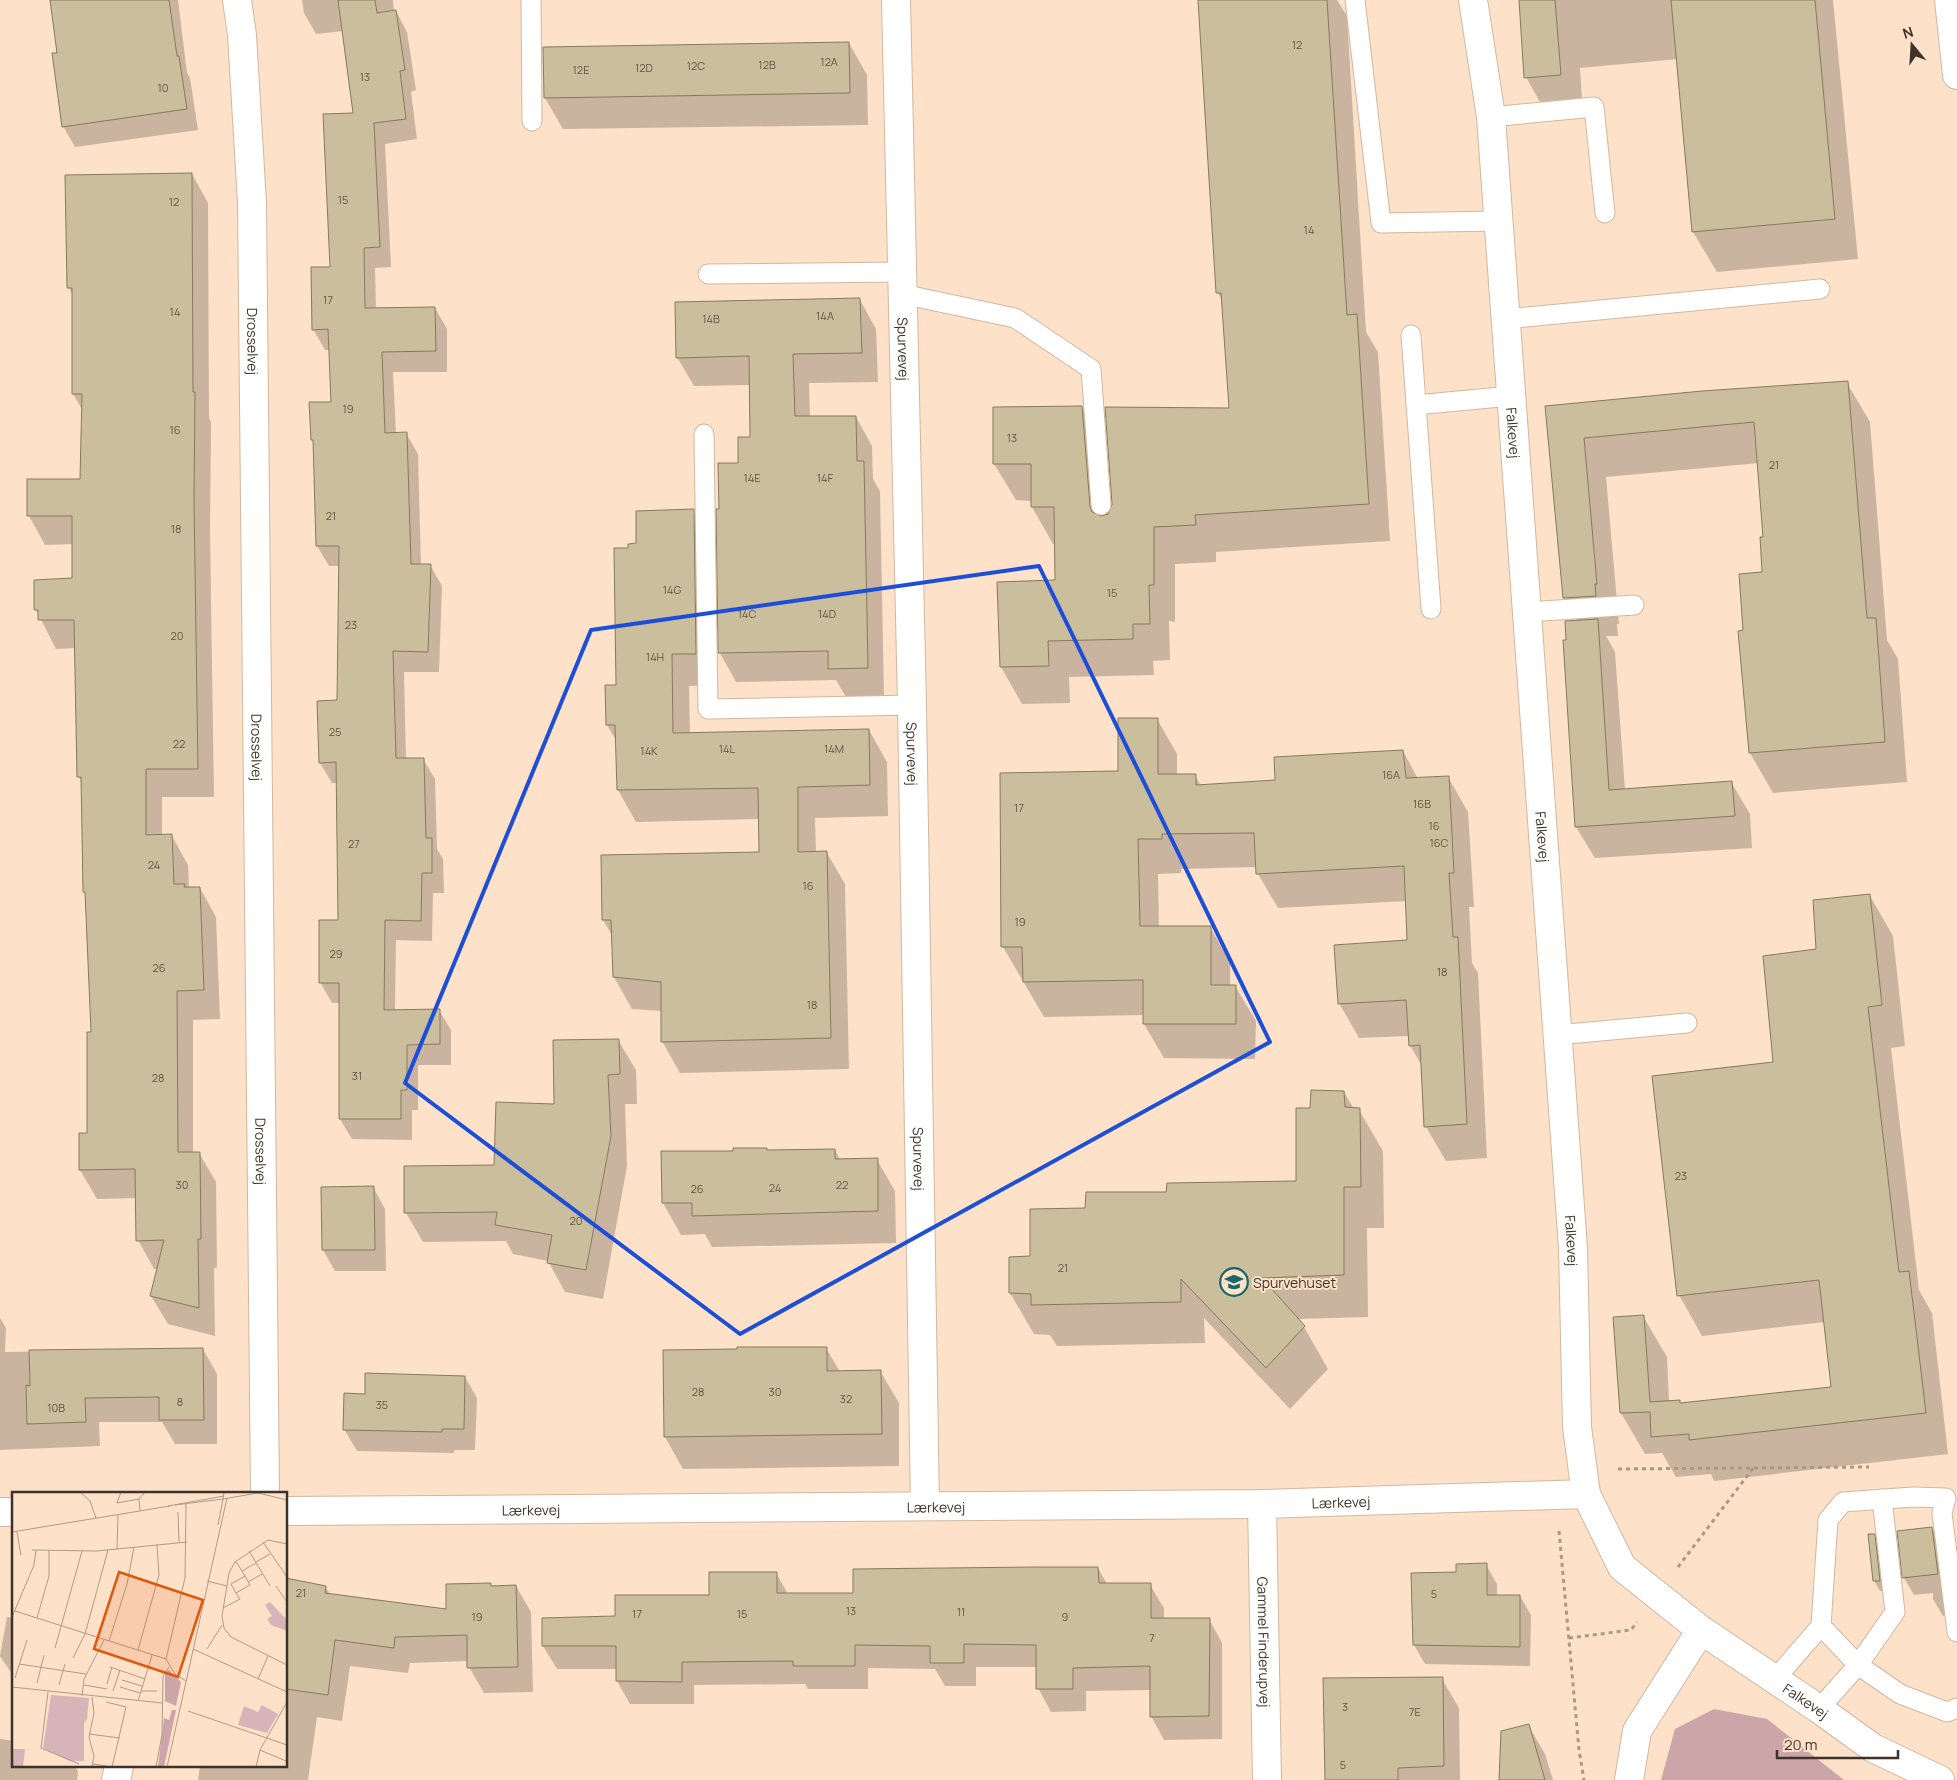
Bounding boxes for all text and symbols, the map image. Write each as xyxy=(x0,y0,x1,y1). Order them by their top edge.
north arrow xyxy=(1887,20,1937,70)
text: N xyxy=(1900,22,1916,43)
house number: 12 xyxy=(1292,37,1302,52)
house number: 12A xyxy=(820,54,838,69)
house number: 12B xyxy=(758,57,776,72)
house number: 12C xyxy=(687,58,705,73)
house number: 12D xyxy=(635,60,653,75)
house number: 12E xyxy=(573,62,589,77)
house number: 13 xyxy=(360,69,370,84)
house number: 10 xyxy=(157,80,169,95)
house number: 15 xyxy=(338,192,348,207)
house number: 12 xyxy=(169,194,179,209)
house number: 14 xyxy=(1304,222,1314,237)
house number: 17 xyxy=(323,292,333,307)
house number: 14 xyxy=(170,304,180,319)
street label: Drosselvej xyxy=(244,308,263,375)
house number: 14A xyxy=(816,308,834,323)
house number: 14B xyxy=(702,311,720,326)
street label: Spurvevej xyxy=(894,317,914,381)
house number: 19 xyxy=(342,401,354,416)
street label: Falkevej xyxy=(1503,407,1525,459)
house number: 16 xyxy=(169,422,181,437)
house number: 13 xyxy=(1007,430,1017,445)
house number: 21 xyxy=(1769,457,1779,472)
house number: 14E xyxy=(743,470,761,485)
house number: 14F xyxy=(817,470,834,485)
house number: 21 xyxy=(326,508,336,523)
house number: 18 xyxy=(171,521,181,536)
house number: 14G xyxy=(663,582,682,597)
house number: 15 xyxy=(1107,585,1117,600)
house number: 14C xyxy=(738,606,756,621)
house number: 14D xyxy=(818,606,836,621)
house number: 23 xyxy=(345,617,357,632)
house number: 20 xyxy=(171,628,183,643)
house number: 14H xyxy=(646,649,664,664)
street label: Drosselvej xyxy=(248,714,267,781)
street label: Spurvevej xyxy=(903,722,923,786)
house number: 25 xyxy=(329,724,341,739)
house number: 22 xyxy=(173,736,185,751)
house number: 14L xyxy=(719,741,736,756)
house number: 14M xyxy=(824,741,844,756)
house number: 14K xyxy=(640,743,658,758)
house number: 16A xyxy=(1382,767,1400,782)
house number: 16B xyxy=(1413,796,1431,811)
house number: 17 xyxy=(1014,800,1024,815)
street label: Falkevej xyxy=(1532,811,1555,863)
house number: 16 xyxy=(1428,818,1440,833)
house number: 16C xyxy=(1430,835,1449,850)
house number: 27 xyxy=(348,836,360,851)
house number: 24 xyxy=(148,857,160,872)
house number: 16 xyxy=(802,878,814,893)
house number: 19 xyxy=(1014,914,1026,929)
house number: 29 xyxy=(329,946,343,961)
house number: 26 xyxy=(152,960,166,975)
house number: 18 xyxy=(1437,964,1447,979)
house number: 18 xyxy=(807,997,817,1012)
house number: 31 xyxy=(352,1068,362,1083)
house number: 28 xyxy=(152,1070,164,1085)
street label: Drosselvej xyxy=(252,1118,271,1185)
street label: Spurvevej xyxy=(909,1127,929,1191)
house number: 23 xyxy=(1675,1168,1687,1183)
house number: 30 xyxy=(176,1177,188,1192)
house number: 22 xyxy=(836,1177,848,1192)
house number: 24 xyxy=(769,1180,781,1195)
house number: 26 xyxy=(690,1181,704,1196)
house number: 20 xyxy=(570,1213,582,1228)
street label: Falkevej xyxy=(1561,1214,1583,1266)
house number: 21 xyxy=(1058,1260,1068,1275)
school or university icon: Spurvehuset xyxy=(1219,1267,1249,1297)
place label: Spurvehuset xyxy=(1253,1273,1336,1292)
house number: 28 xyxy=(692,1384,704,1399)
house number: 30 xyxy=(769,1384,781,1399)
house number: 32 xyxy=(840,1391,852,1406)
house number: 8 xyxy=(177,1394,183,1409)
house number: 35 xyxy=(376,1397,388,1412)
house number: 10B xyxy=(47,1400,65,1415)
street label: Lærkevej xyxy=(1311,1491,1371,1512)
inset map xyxy=(12,1492,288,1768)
street label: Lærkevej xyxy=(907,1497,965,1516)
street label: Lærkevej xyxy=(502,1500,560,1519)
street label: Gammel Finderupvej xyxy=(1254,1576,1275,1707)
house number: 21 xyxy=(296,1585,306,1600)
house number: 5 xyxy=(1431,1586,1437,1601)
house number: 13 xyxy=(846,1603,856,1618)
house number: 11 xyxy=(957,1604,965,1619)
house number: 17 xyxy=(632,1606,642,1621)
house number: 15 xyxy=(737,1606,747,1621)
house number: 19 xyxy=(471,1609,483,1624)
house number: 9 xyxy=(1062,1609,1069,1624)
house number: 7 xyxy=(1149,1630,1155,1645)
street label: Falkevej xyxy=(1780,1678,1833,1723)
house number: 3 xyxy=(1342,1699,1348,1714)
house number: 7E xyxy=(1409,1704,1421,1719)
scale bar xyxy=(1777,1728,1898,1760)
text: 20 m xyxy=(1784,1734,1817,1755)
house number: 5 xyxy=(1340,1757,1346,1772)

